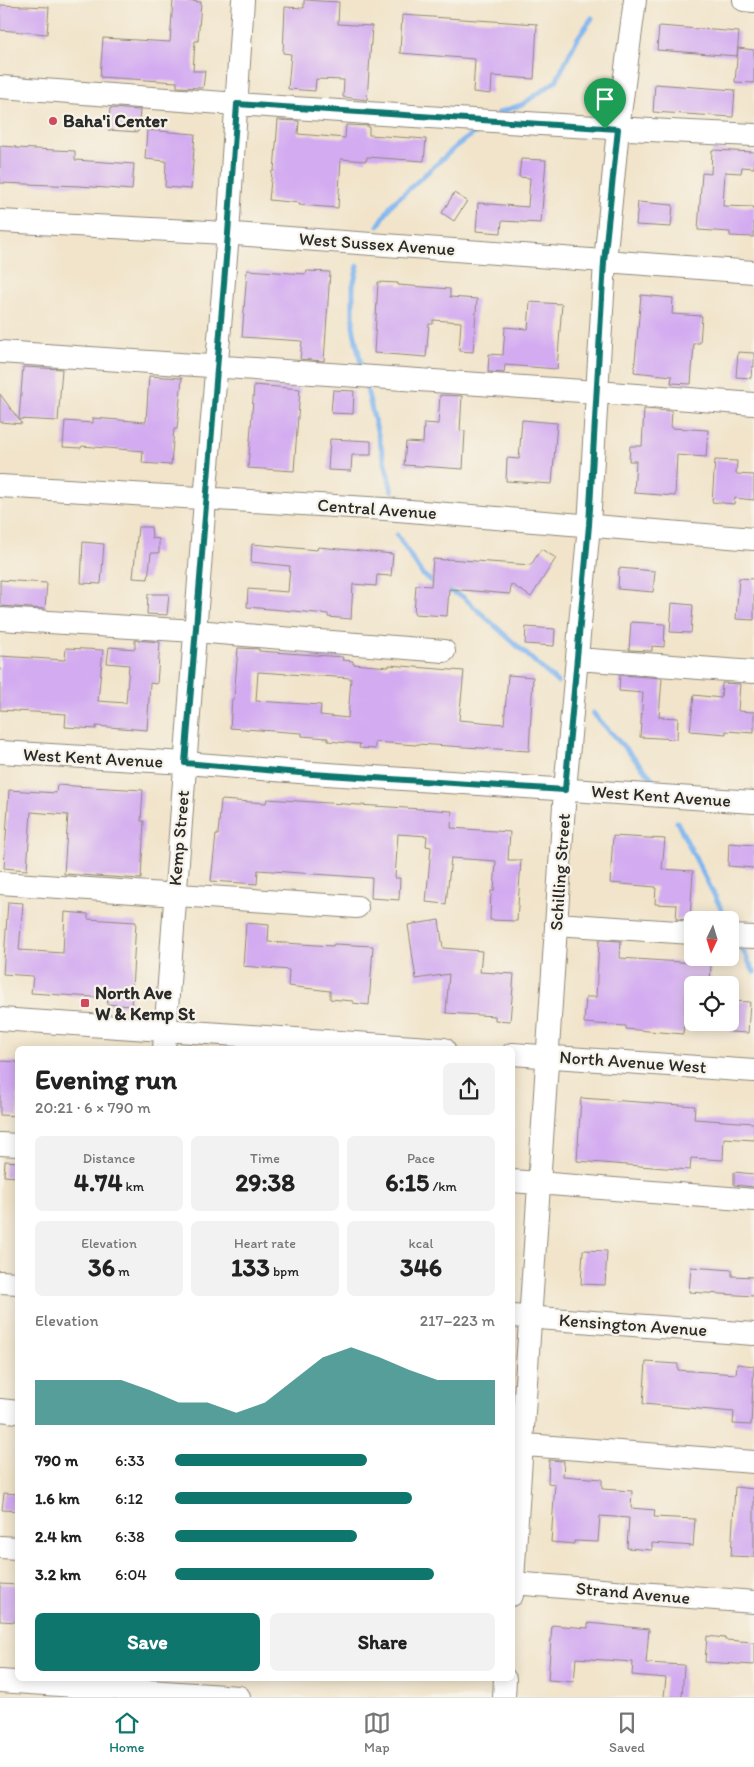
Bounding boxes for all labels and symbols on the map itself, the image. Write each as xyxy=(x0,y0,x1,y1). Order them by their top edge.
pin xyxy=(584,78,626,129)
place label: Baha'i Center xyxy=(63,110,168,132)
marker: Baha'i Center xyxy=(47,115,59,127)
street label: West Sussex Avenue xyxy=(298,228,456,260)
street label: Central Avenue xyxy=(317,494,437,524)
street label: West Kent Avenue xyxy=(22,743,164,773)
street label: West Kent Avenue xyxy=(590,780,732,812)
street label: Kemp Street xyxy=(164,789,194,887)
street label: Schilling Street xyxy=(545,812,575,931)
north arrow xyxy=(684,911,739,966)
place label: North Ave W & Kemp St xyxy=(95,982,195,1025)
marker: North Ave W & Kemp St xyxy=(79,997,91,1009)
street label: North Avenue West xyxy=(559,1046,708,1078)
street label: Kensington Avenue xyxy=(558,1309,708,1341)
street label: Strand Avenue xyxy=(575,1577,691,1609)

